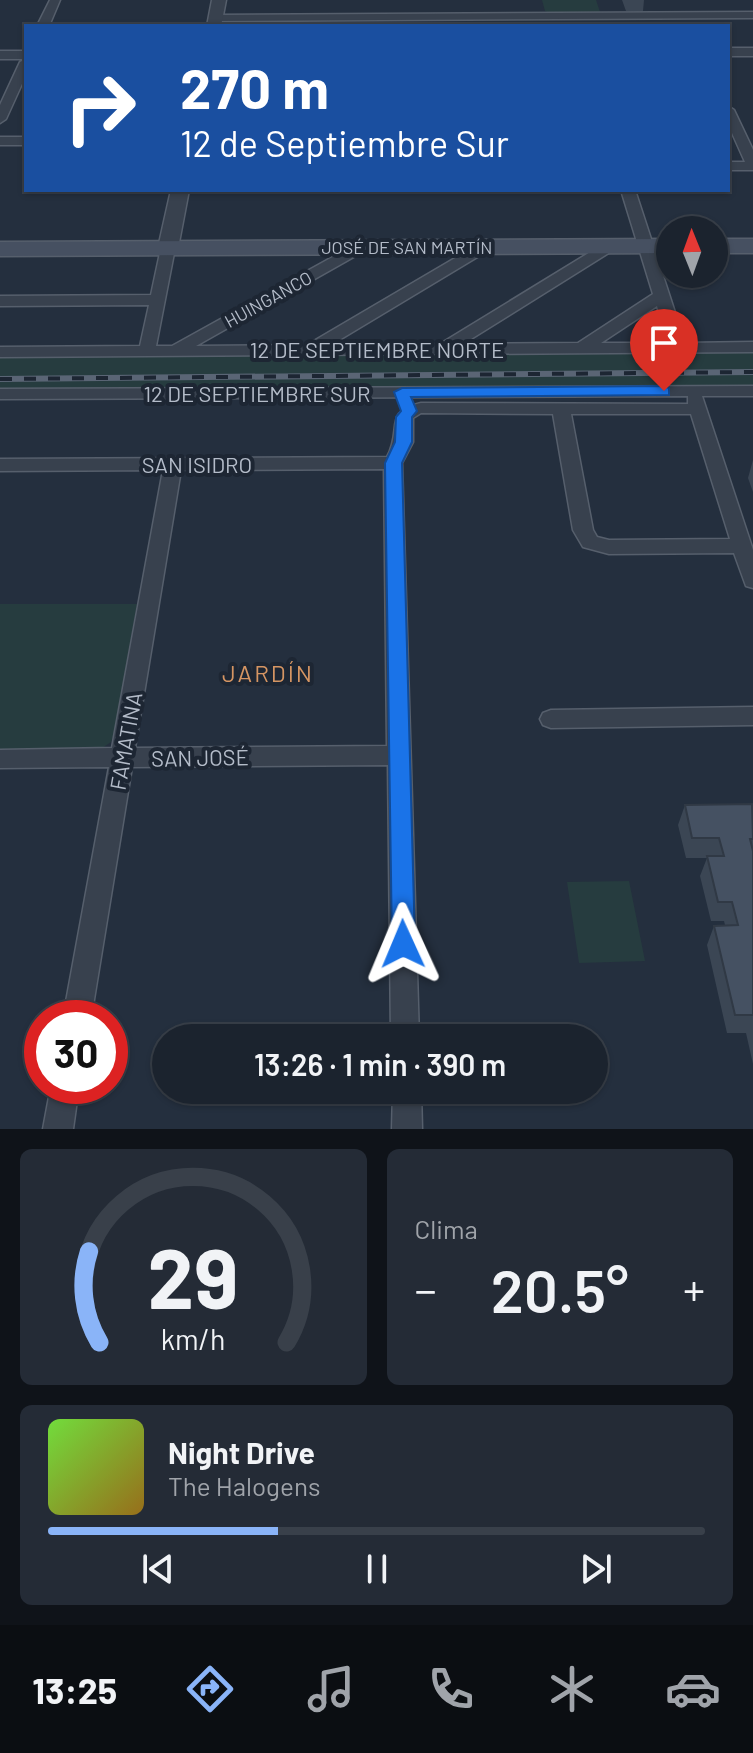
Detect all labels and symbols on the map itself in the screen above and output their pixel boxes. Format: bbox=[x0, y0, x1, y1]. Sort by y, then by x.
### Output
north arrow bbox=[656, 216, 728, 288]
street label: JOSÉ DE SAN MARTÍN bbox=[321, 236, 493, 258]
street label: HUINGANCO bbox=[220, 266, 316, 332]
pin bbox=[630, 309, 698, 391]
street label: 12 DE SEPTIEMBRE NORTE bbox=[250, 336, 504, 362]
street label: 12 DE SEPTIEMBRE SUR bbox=[143, 380, 371, 406]
street label: SAN ISIDRO bbox=[142, 451, 252, 477]
district label: JARDÍN bbox=[222, 658, 314, 687]
street label: FAMATINA bbox=[104, 690, 146, 792]
street label: SAN JOSÉ bbox=[151, 743, 249, 771]
position arrow bbox=[361, 902, 445, 986]
speed limit sign: 30 bbox=[24, 1000, 128, 1104]

